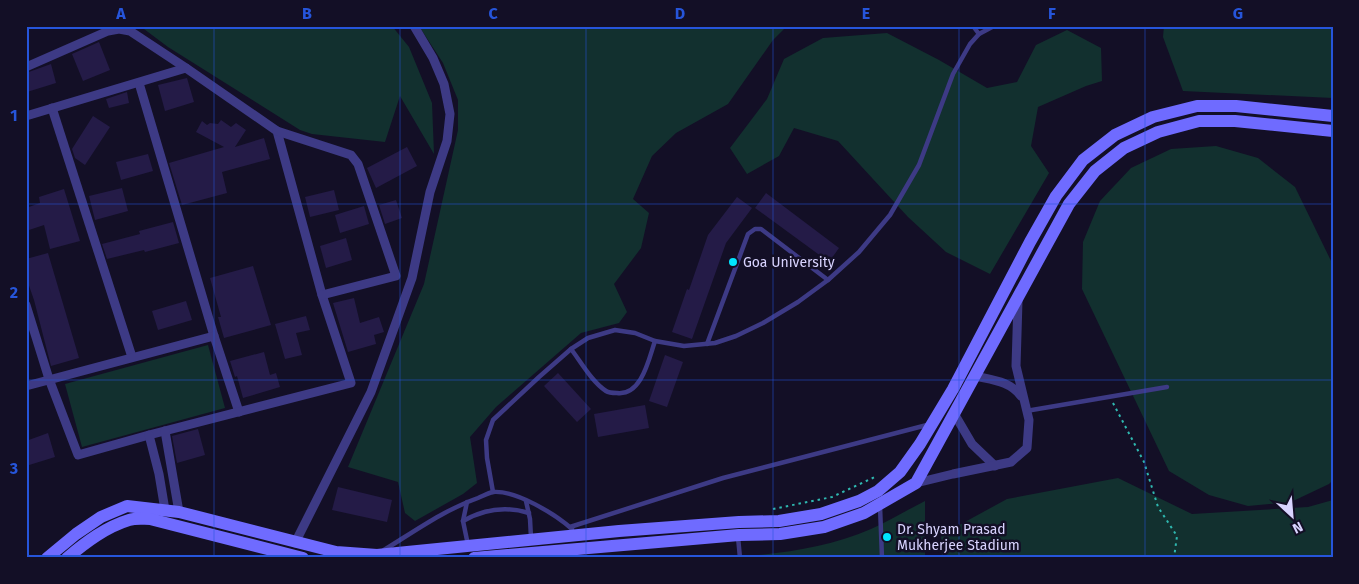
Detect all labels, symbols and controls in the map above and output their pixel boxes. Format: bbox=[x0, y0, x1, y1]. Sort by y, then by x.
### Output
text: A bbox=[115, 4, 126, 23]
text: B bbox=[302, 4, 312, 23]
text: C bbox=[488, 4, 498, 23]
text: D bbox=[675, 4, 685, 23]
text: E bbox=[862, 4, 870, 23]
text: F bbox=[1048, 4, 1056, 23]
text: G bbox=[1233, 4, 1243, 23]
text: 1 bbox=[10, 106, 18, 125]
place label: Goa University bbox=[743, 254, 835, 271]
marker: Goa University bbox=[727, 256, 739, 268]
text: 2 bbox=[10, 283, 18, 302]
text: 3 bbox=[9, 459, 18, 478]
north arrow bbox=[1266, 492, 1316, 542]
text: N bbox=[1290, 518, 1305, 537]
place label: Dr. Shyam Prasad Mukherjee Stadium bbox=[897, 521, 1020, 554]
marker: Dr. Shyam Prasad Mukherjee Stadium bbox=[881, 531, 893, 543]

